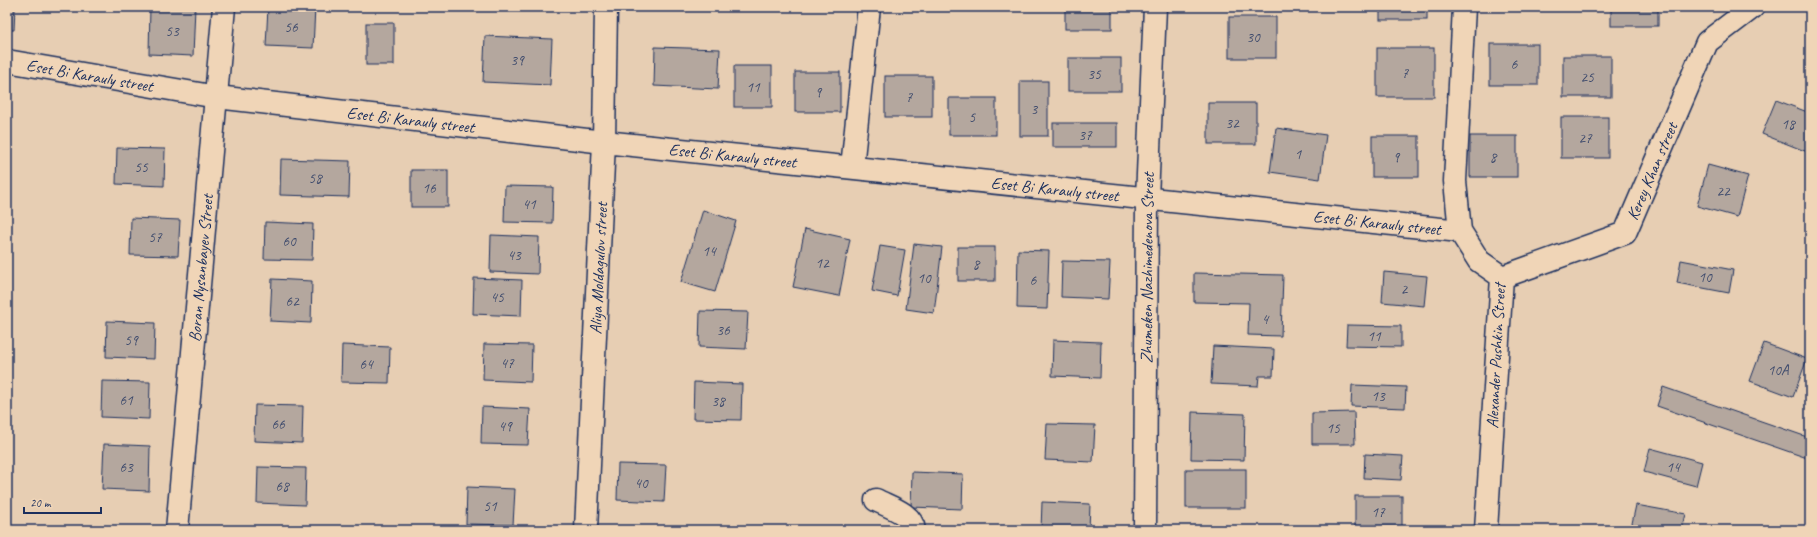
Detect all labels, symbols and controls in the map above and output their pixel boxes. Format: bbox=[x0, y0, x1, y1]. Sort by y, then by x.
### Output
house number: 56 bbox=[284, 18, 299, 37]
house number: 53 bbox=[165, 22, 180, 41]
house number: 30 bbox=[1246, 28, 1261, 47]
house number: 39 bbox=[510, 51, 525, 70]
street label: Eset Bi Karauly street bbox=[25, 54, 157, 97]
house number: 6 bbox=[1511, 55, 1519, 74]
house number: 7 bbox=[1402, 64, 1410, 83]
house number: 35 bbox=[1087, 65, 1102, 84]
house number: 25 bbox=[1580, 68, 1595, 87]
house number: 11 bbox=[746, 78, 761, 97]
house number: 9 bbox=[815, 83, 823, 102]
house number: 7 bbox=[906, 88, 914, 107]
house number: 3 bbox=[1031, 100, 1039, 119]
street label: Eset Bi Karauly street bbox=[346, 102, 478, 138]
house number: 5 bbox=[969, 108, 977, 127]
house number: 32 bbox=[1225, 114, 1240, 133]
house number: 18 bbox=[1781, 115, 1796, 134]
street label: Kerey Khan street bbox=[1621, 117, 1683, 223]
house number: 37 bbox=[1078, 126, 1093, 145]
house number: 27 bbox=[1578, 129, 1593, 148]
street label: Eset Bi Karauly street bbox=[668, 138, 800, 173]
house number: 1 bbox=[1295, 145, 1303, 164]
house number: 9 bbox=[1393, 148, 1401, 167]
house number: 8 bbox=[1490, 148, 1498, 167]
house number: 55 bbox=[134, 158, 149, 177]
house number: 58 bbox=[308, 169, 323, 188]
street label: Zhumeken Nazhimedenova Street bbox=[1136, 170, 1159, 363]
street label: Eset Bi Karauly street bbox=[990, 172, 1122, 206]
house number: 16 bbox=[422, 179, 437, 198]
house number: 22 bbox=[1716, 182, 1731, 201]
street label: Boran Nysanbayev Street bbox=[183, 191, 218, 343]
house number: 41 bbox=[522, 195, 537, 214]
street label: Aliya Moldagulov street bbox=[585, 200, 612, 335]
street label: Eset Bi Karauly street bbox=[1312, 205, 1444, 240]
house number: 57 bbox=[148, 228, 163, 247]
house number: 60 bbox=[282, 232, 297, 251]
house number: 14 bbox=[702, 242, 717, 261]
house number: 43 bbox=[507, 246, 522, 265]
house number: 12 bbox=[815, 254, 830, 273]
house number: 8 bbox=[973, 255, 981, 274]
house number: 10 bbox=[1698, 268, 1713, 287]
house number: 10 bbox=[917, 269, 932, 288]
house number: 6 bbox=[1030, 271, 1038, 290]
house number: 2 bbox=[1401, 280, 1409, 299]
street label: Alexander Pushkin Street bbox=[1482, 281, 1510, 429]
house number: 45 bbox=[490, 288, 505, 307]
house number: 62 bbox=[285, 292, 300, 311]
house number: 4 bbox=[1262, 310, 1270, 329]
house number: 36 bbox=[716, 321, 731, 340]
house number: 11 bbox=[1367, 327, 1382, 346]
house number: 59 bbox=[124, 331, 139, 350]
house number: 47 bbox=[500, 354, 515, 373]
house number: 64 bbox=[359, 355, 374, 374]
house number: 10А bbox=[1767, 361, 1790, 380]
house number: 13 bbox=[1371, 387, 1386, 406]
house number: 61 bbox=[119, 391, 134, 410]
house number: 38 bbox=[711, 392, 726, 411]
house number: 66 bbox=[271, 415, 286, 434]
house number: 49 bbox=[498, 417, 513, 436]
house number: 15 bbox=[1326, 419, 1341, 438]
house number: 63 bbox=[119, 458, 134, 477]
house number: 14 bbox=[1666, 458, 1681, 477]
house number: 40 bbox=[634, 474, 649, 493]
house number: 68 bbox=[275, 477, 290, 496]
scale bar bbox=[24, 489, 101, 515]
text: 20 m bbox=[30, 495, 52, 511]
house number: 51 bbox=[483, 497, 498, 516]
house number: 17 bbox=[1371, 503, 1386, 522]

